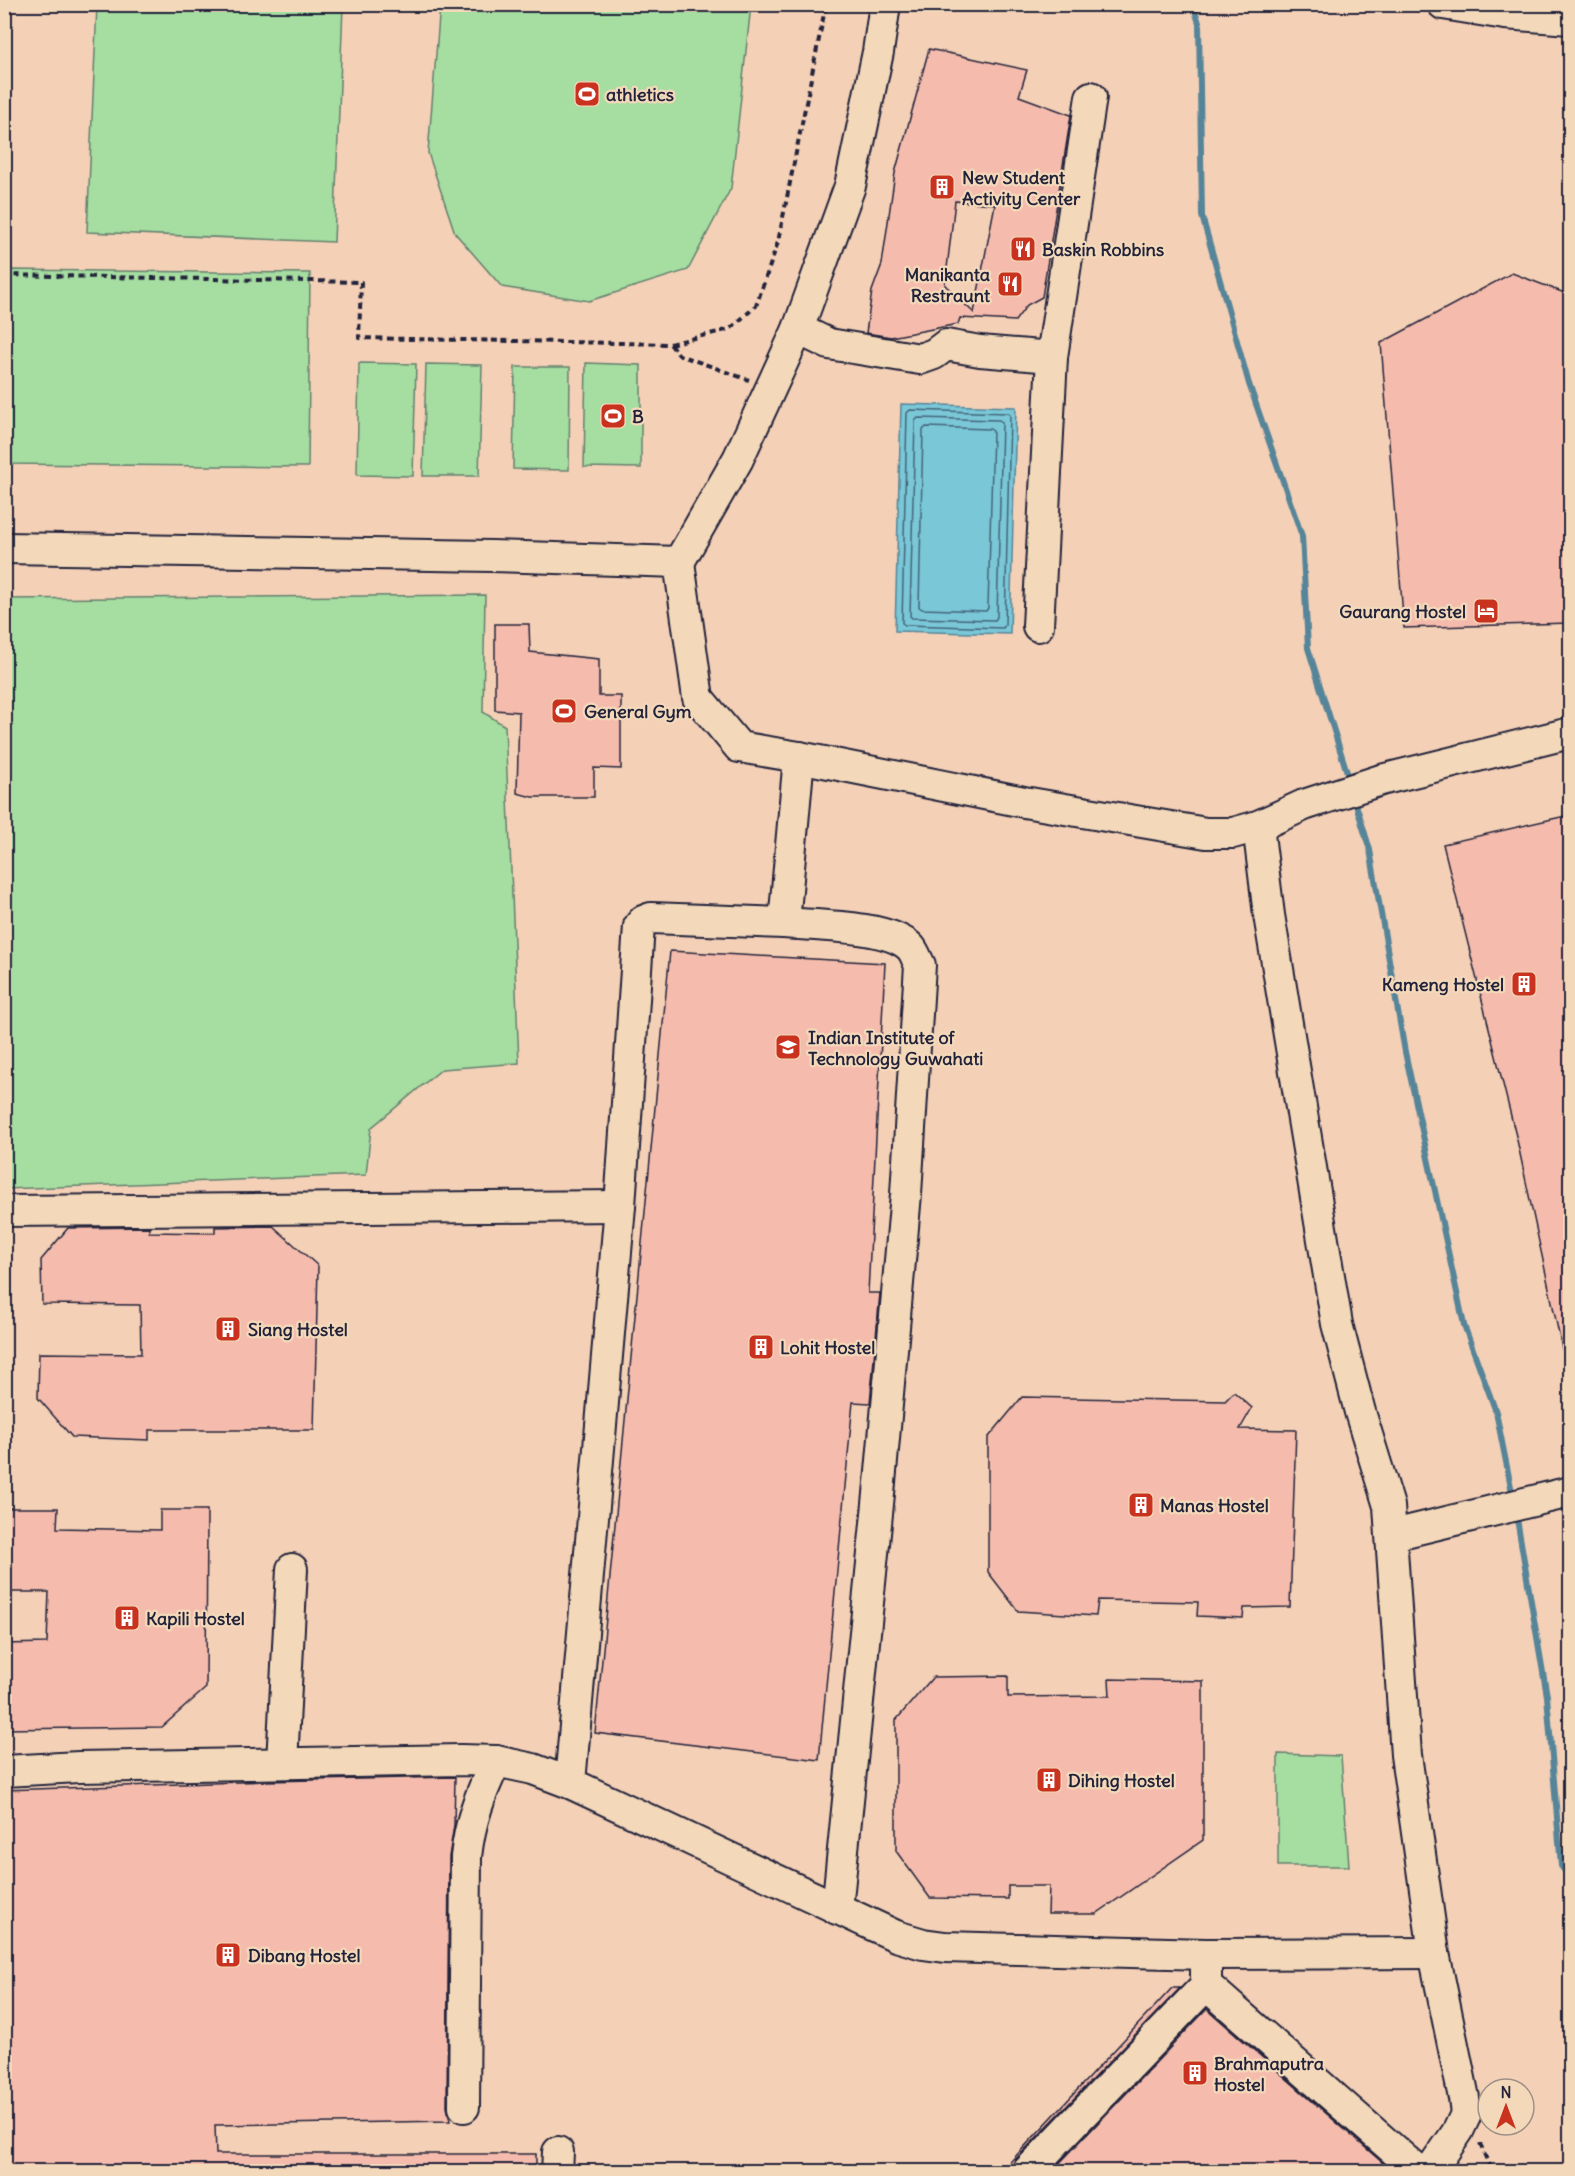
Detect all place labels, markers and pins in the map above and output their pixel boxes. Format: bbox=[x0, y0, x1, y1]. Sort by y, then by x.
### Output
sports icon: athletics bbox=[572, 79, 602, 109]
place label: athletics bbox=[606, 83, 674, 106]
place label: New Student Activity Center bbox=[962, 166, 1081, 210]
building icon: New Student Activity Center bbox=[927, 172, 957, 202]
restaurant icon: Baskin Robbins bbox=[1008, 234, 1038, 264]
place label: Baskin Robbins bbox=[1042, 238, 1164, 261]
place label: Manikanta Restraunt bbox=[905, 263, 991, 307]
restaurant icon: Manikanta Restraunt bbox=[995, 269, 1025, 299]
sports icon: B bbox=[598, 401, 628, 431]
place label: B bbox=[632, 405, 644, 428]
hotel icon: Gaurang Hostel bbox=[1471, 596, 1501, 626]
place label: Gaurang Hostel bbox=[1339, 600, 1466, 623]
sports icon: General Gym bbox=[549, 696, 579, 726]
place label: General Gym bbox=[584, 700, 692, 723]
building icon: Kameng Hostel bbox=[1509, 969, 1539, 999]
place label: Kameng Hostel bbox=[1382, 973, 1504, 996]
place label: Indian Institute of Technology Guwahati bbox=[808, 1026, 983, 1070]
school or university icon: Indian Institute of Technology Guwahati bbox=[773, 1032, 803, 1062]
building icon: Siang Hostel bbox=[213, 1314, 243, 1344]
place label: Siang Hostel bbox=[248, 1318, 348, 1341]
building icon: Lohit Hostel bbox=[746, 1332, 776, 1362]
place label: Lohit Hostel bbox=[780, 1336, 875, 1359]
building icon: Manas Hostel bbox=[1126, 1490, 1156, 1520]
place label: Manas Hostel bbox=[1160, 1494, 1269, 1517]
building icon: Kapili Hostel bbox=[112, 1603, 142, 1633]
place label: Kapili Hostel bbox=[146, 1607, 245, 1630]
building icon: Dihing Hostel bbox=[1034, 1765, 1064, 1795]
place label: Dihing Hostel bbox=[1068, 1769, 1175, 1792]
building icon: Dibang Hostel bbox=[213, 1940, 243, 1970]
place label: Dibang Hostel bbox=[248, 1944, 361, 1967]
place label: Brahmaputra Hostel bbox=[1214, 2052, 1324, 2096]
building icon: Brahmaputra Hostel bbox=[1180, 2058, 1210, 2088]

